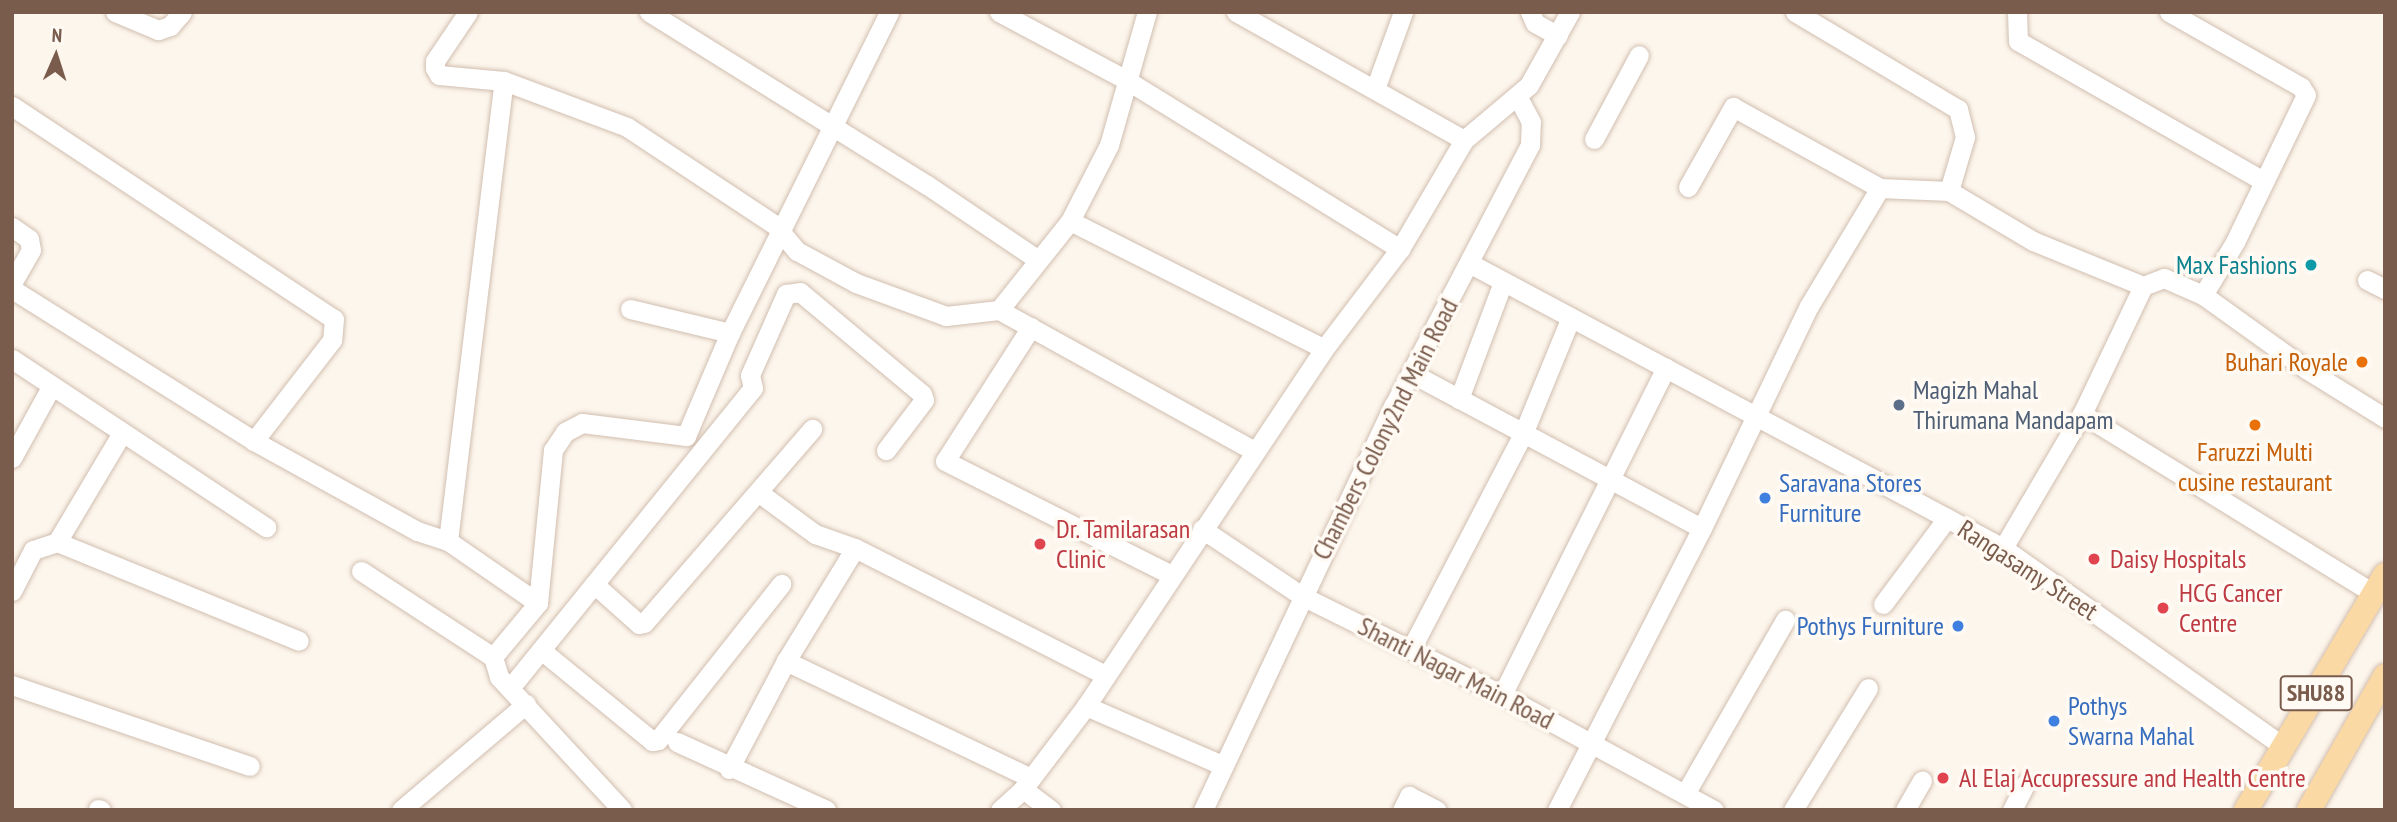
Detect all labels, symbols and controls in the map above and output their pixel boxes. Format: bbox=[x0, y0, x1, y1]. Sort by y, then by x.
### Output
north arrow bbox=[21, 21, 91, 91]
text: N bbox=[51, 23, 63, 47]
place label: Max Fashions bbox=[2175, 249, 2297, 281]
marker: Max Fashions bbox=[2303, 257, 2319, 273]
street label: Chambers Colony2nd Main Road bbox=[1306, 293, 1464, 565]
place label: Buhari Royale bbox=[2225, 346, 2348, 378]
marker: Buhari Royale bbox=[2354, 354, 2370, 370]
place label: Magizh Mahal Thirumana Mandapam bbox=[1913, 374, 2113, 436]
marker: Magizh Mahal Thirumana Mandapam bbox=[1891, 397, 1907, 413]
marker: Faruzzi Multi cusine restaurant bbox=[2247, 417, 2263, 433]
place label: Faruzzi Multi cusine restaurant bbox=[2178, 436, 2332, 498]
place label: Saravana Stores Furniture bbox=[1779, 467, 1922, 528]
marker: Saravana Stores Furniture bbox=[1757, 490, 1773, 506]
place label: Dr. Tamilarasan Clinic bbox=[1056, 513, 1193, 574]
street label: Rangasamy Street bbox=[1952, 513, 2104, 627]
marker: Dr. Tamilarasan Clinic bbox=[1030, 534, 1050, 554]
place label: Daisy Hospitals bbox=[2110, 543, 2247, 575]
marker: Daisy Hospitals bbox=[2084, 549, 2104, 569]
place label: HCG Cancer Centre bbox=[2179, 577, 2283, 638]
marker: HCG Cancer Centre bbox=[2153, 598, 2173, 618]
street label: Shanti Nagar Main Road bbox=[1353, 610, 1559, 736]
place label: Pothys Furniture bbox=[1797, 610, 1944, 642]
marker: Pothys Furniture bbox=[1950, 618, 1966, 634]
road number: SHU88 bbox=[2279, 672, 2353, 714]
place label: Pothys Swarna Mahal bbox=[2068, 690, 2194, 752]
marker: Pothys Swarna Mahal bbox=[2046, 713, 2062, 729]
place label: Al Elaj Accupressure and Health Centre bbox=[1959, 762, 2307, 794]
marker: Al Elaj Accupressure and Health Centre bbox=[1933, 768, 1953, 788]

